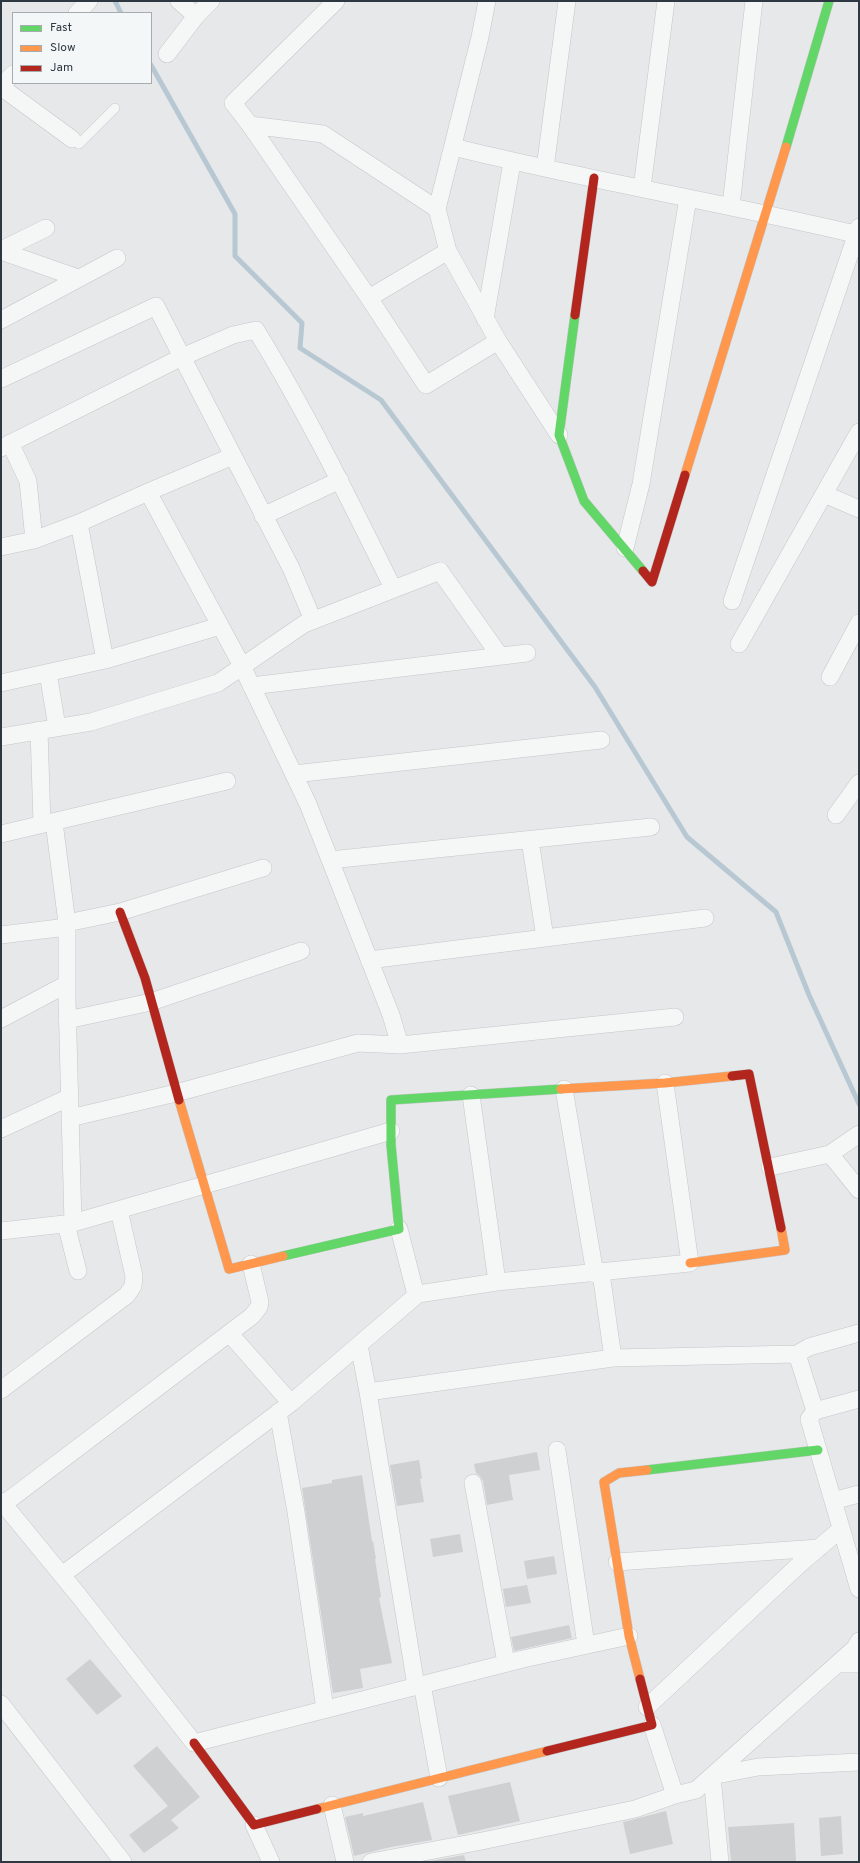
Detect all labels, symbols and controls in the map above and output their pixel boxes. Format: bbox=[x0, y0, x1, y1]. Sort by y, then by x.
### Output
legend bbox=[12, 12, 152, 84]
text: Fast bbox=[50, 20, 72, 36]
text: Slow bbox=[50, 40, 76, 56]
text: Jam bbox=[50, 60, 73, 76]

